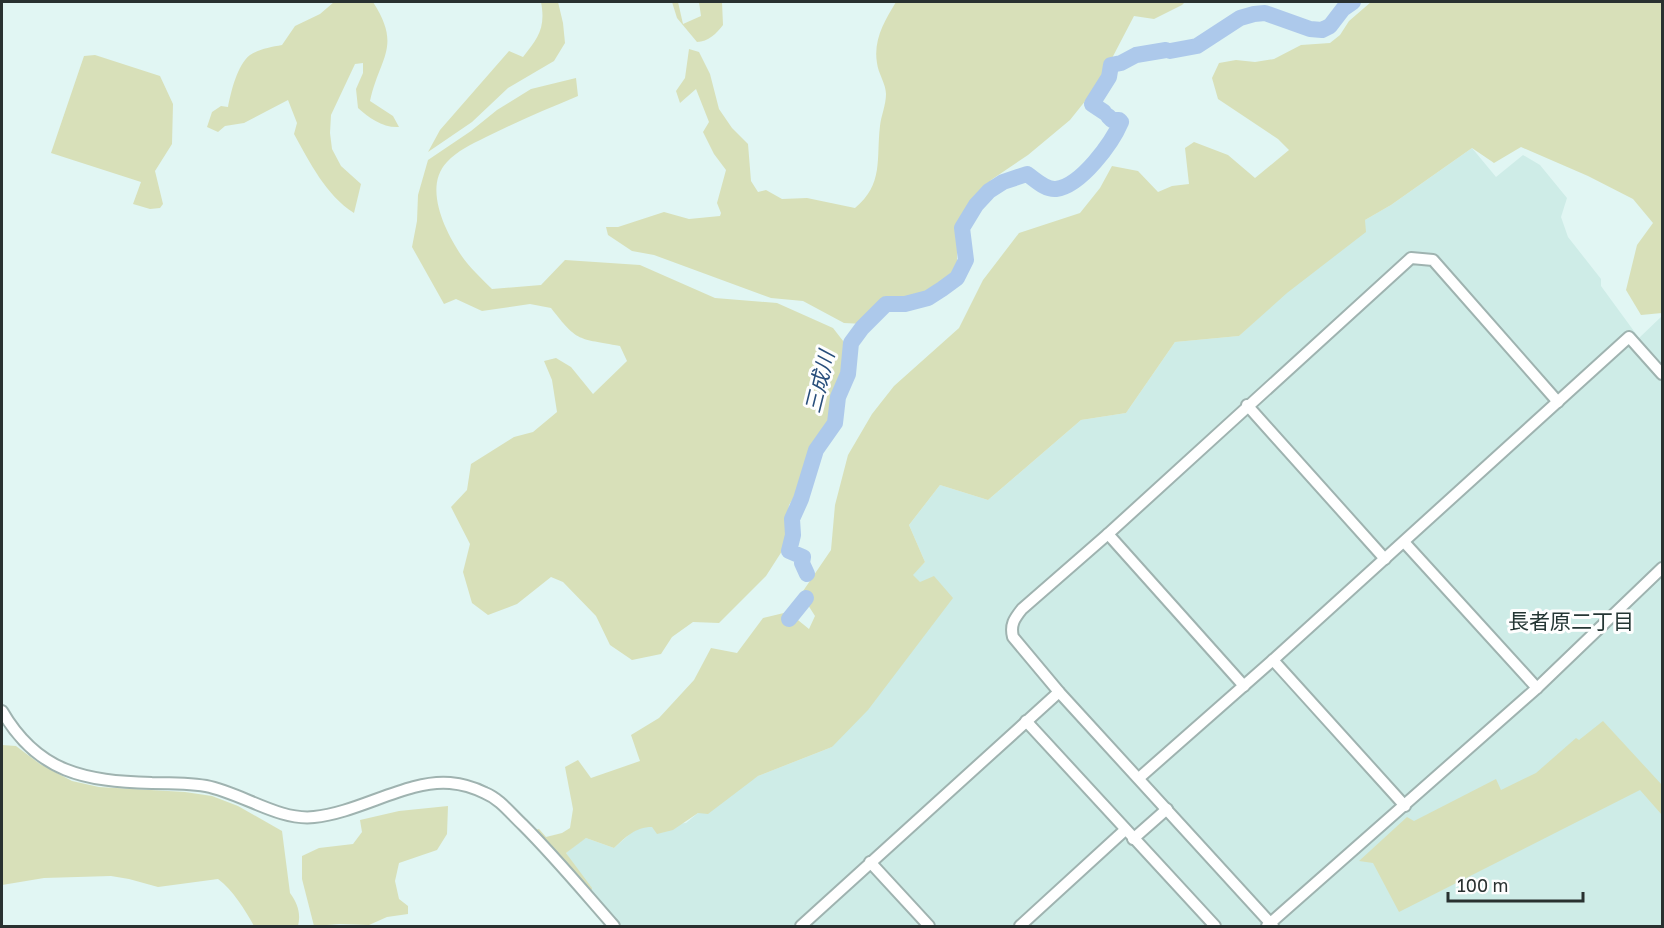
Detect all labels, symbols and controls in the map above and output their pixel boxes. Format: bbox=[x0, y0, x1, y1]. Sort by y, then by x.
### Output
water label: 三成川 bbox=[799, 346, 840, 415]
district label: 長者原二丁目 bbox=[1508, 608, 1634, 634]
scale bar bbox=[1448, 865, 1583, 903]
text: 100 m bbox=[1457, 874, 1508, 896]

